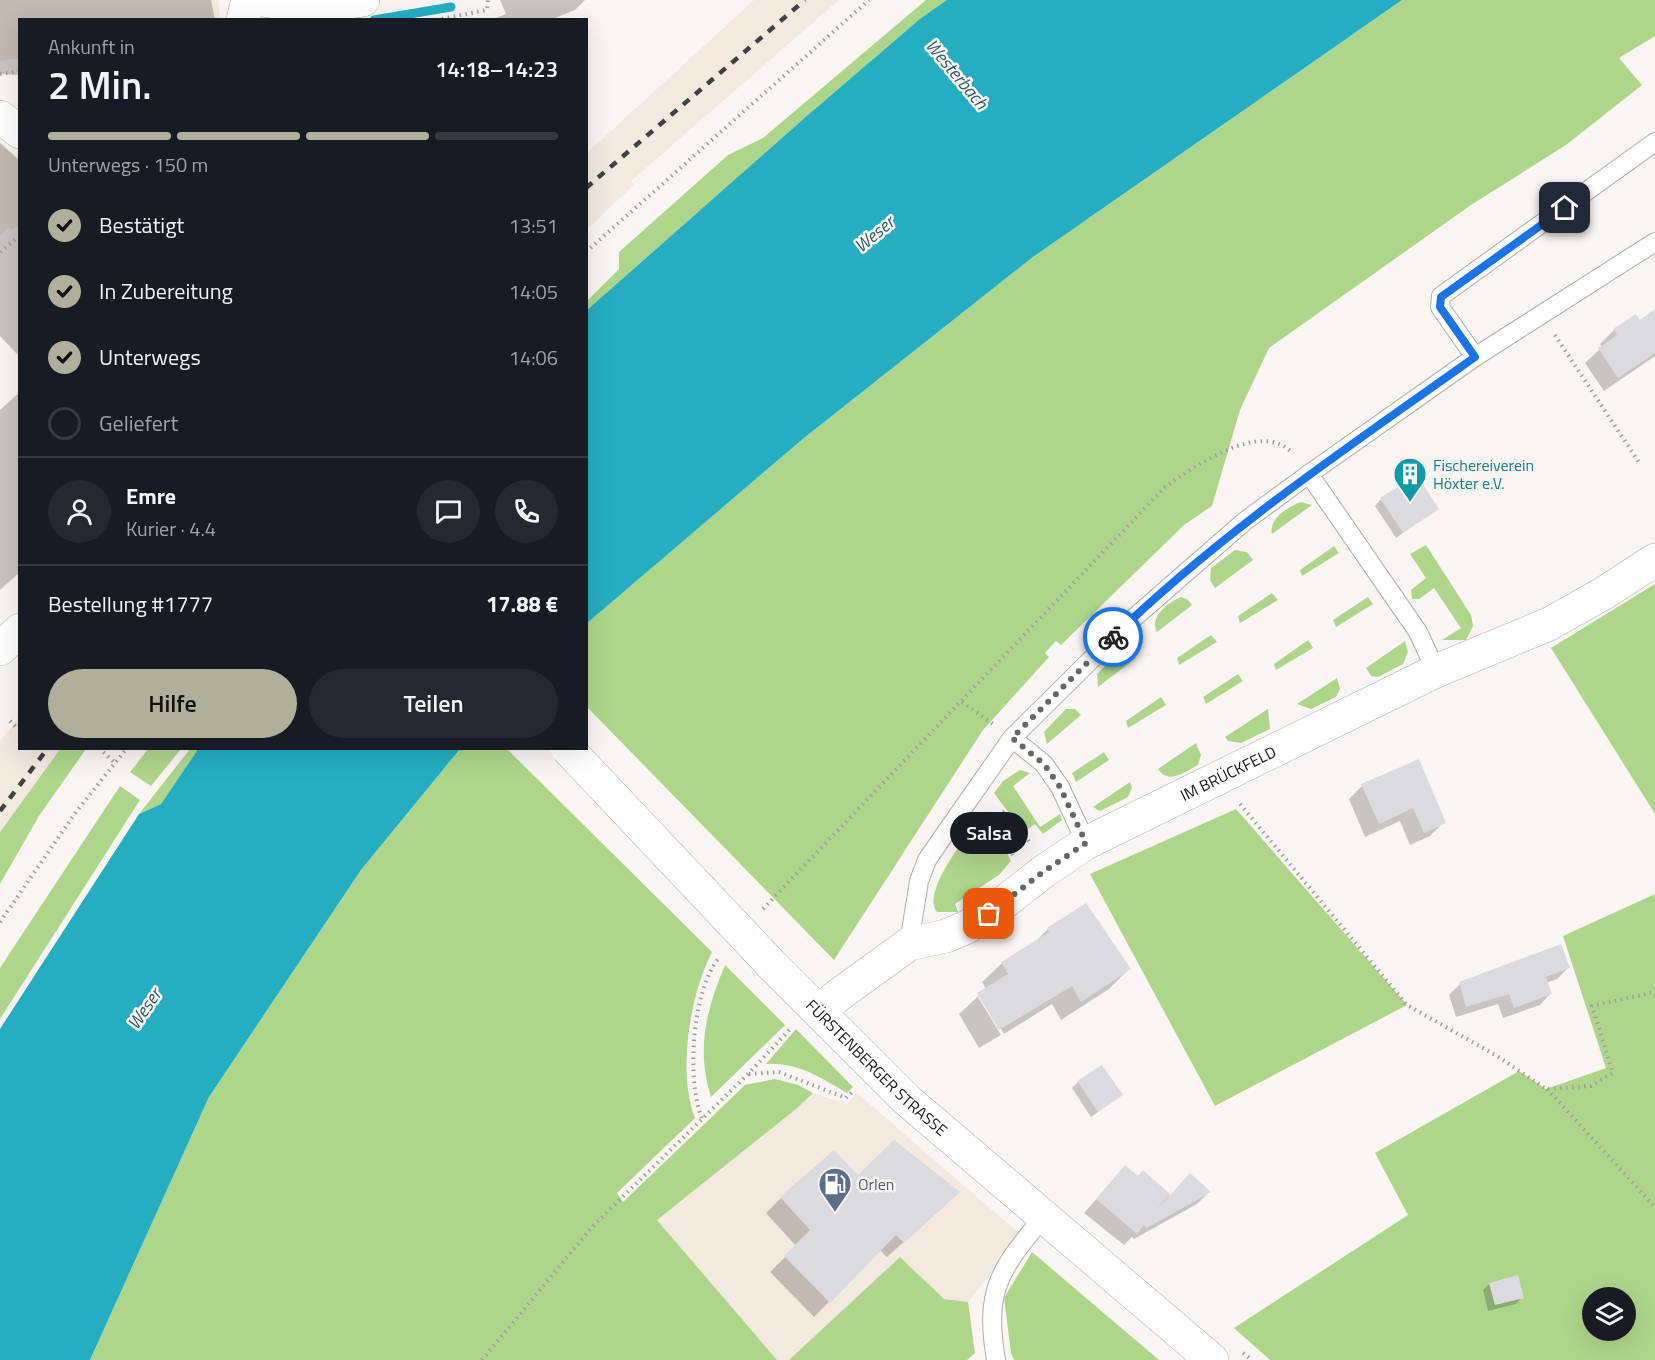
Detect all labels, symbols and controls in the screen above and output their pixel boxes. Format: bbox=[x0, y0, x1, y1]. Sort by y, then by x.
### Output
text: Ankunft in bbox=[48, 31, 135, 62]
water label: Westerbach bbox=[919, 33, 995, 116]
text: 14:18–14:23 bbox=[435, 52, 558, 86]
text: 2 Min. bbox=[48, 55, 152, 114]
text: Unterwegs · 150 m bbox=[48, 149, 208, 180]
pin bbox=[1539, 182, 1590, 233]
icon: home bbox=[1548, 191, 1581, 224]
text: Bestätigt bbox=[99, 208, 184, 242]
water label: Weser bbox=[848, 208, 902, 259]
icon: check bbox=[48, 209, 81, 242]
text: 13:51 bbox=[509, 210, 558, 241]
text: In Zubereitung bbox=[99, 274, 233, 308]
icon: check bbox=[48, 275, 81, 308]
text: 14:05 bbox=[509, 276, 558, 307]
text: Unterwegs bbox=[99, 340, 201, 374]
icon: check bbox=[48, 341, 81, 374]
text: 14:06 bbox=[509, 342, 558, 373]
text: Geliefert bbox=[99, 406, 178, 440]
place label: Fischereiverein Höxter e.V. bbox=[1433, 453, 1534, 495]
building icon: Fischereiverein Höxter e.V. bbox=[1392, 456, 1428, 503]
text: Emre bbox=[126, 479, 176, 513]
button: person bbox=[48, 480, 111, 543]
button: chat bbox=[417, 480, 480, 543]
button: phone bbox=[495, 480, 558, 543]
text: Kurier · 4.4 bbox=[126, 513, 216, 544]
text: Bestellung #1777 bbox=[48, 587, 213, 621]
text: 17.88 € bbox=[486, 587, 558, 621]
courier bbox=[1083, 607, 1143, 667]
icon: bike bbox=[1097, 621, 1130, 654]
button: Hilfe bbox=[48, 669, 297, 738]
button: Teilen bbox=[309, 669, 558, 738]
street label: IM BRÜCKFELD bbox=[1176, 739, 1280, 807]
callout: Salsa bbox=[950, 812, 1028, 854]
text: Salsa bbox=[966, 817, 1012, 848]
pin bbox=[963, 888, 1014, 939]
icon: bag bbox=[972, 897, 1005, 930]
water label: Weser bbox=[120, 981, 169, 1035]
street label: FÜRSTENBERGER STRASSE bbox=[800, 993, 953, 1142]
fuel station icon: Orlen bbox=[817, 1166, 853, 1213]
place label: Orlen bbox=[858, 1172, 894, 1196]
map controls bbox=[1582, 1287, 1636, 1341]
button: layers bbox=[1582, 1287, 1636, 1341]

